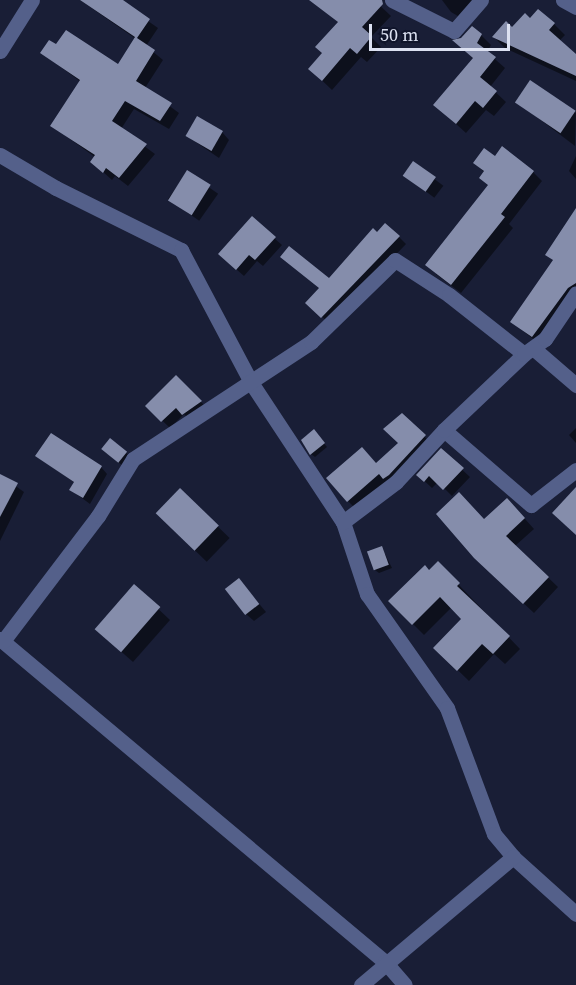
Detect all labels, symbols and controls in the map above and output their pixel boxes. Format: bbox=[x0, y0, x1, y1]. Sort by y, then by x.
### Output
scale bar bbox=[372, 12, 513, 50]
text: 50 m bbox=[380, 22, 418, 47]

